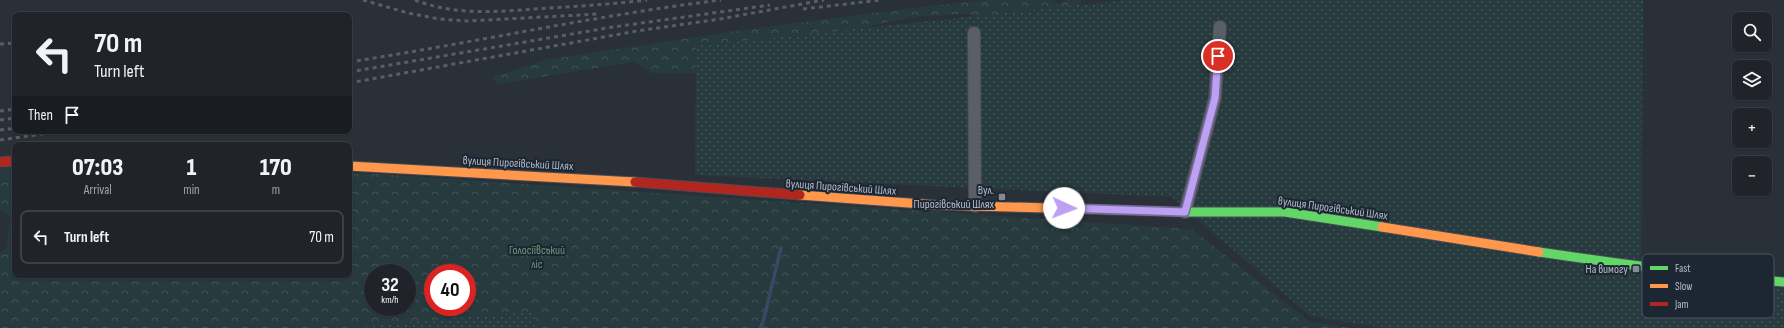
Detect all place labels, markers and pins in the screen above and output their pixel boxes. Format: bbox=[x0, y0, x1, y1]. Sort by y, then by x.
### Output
pin bbox=[1201, 39, 1235, 73]
place label: Вул. Пирогівський Шлях bbox=[914, 183, 994, 212]
marker: Вул. Пирогівський Шлях bbox=[997, 192, 1007, 202]
place label: На вимогу bbox=[1586, 262, 1628, 277]
marker: На вимогу bbox=[1631, 264, 1641, 274]

